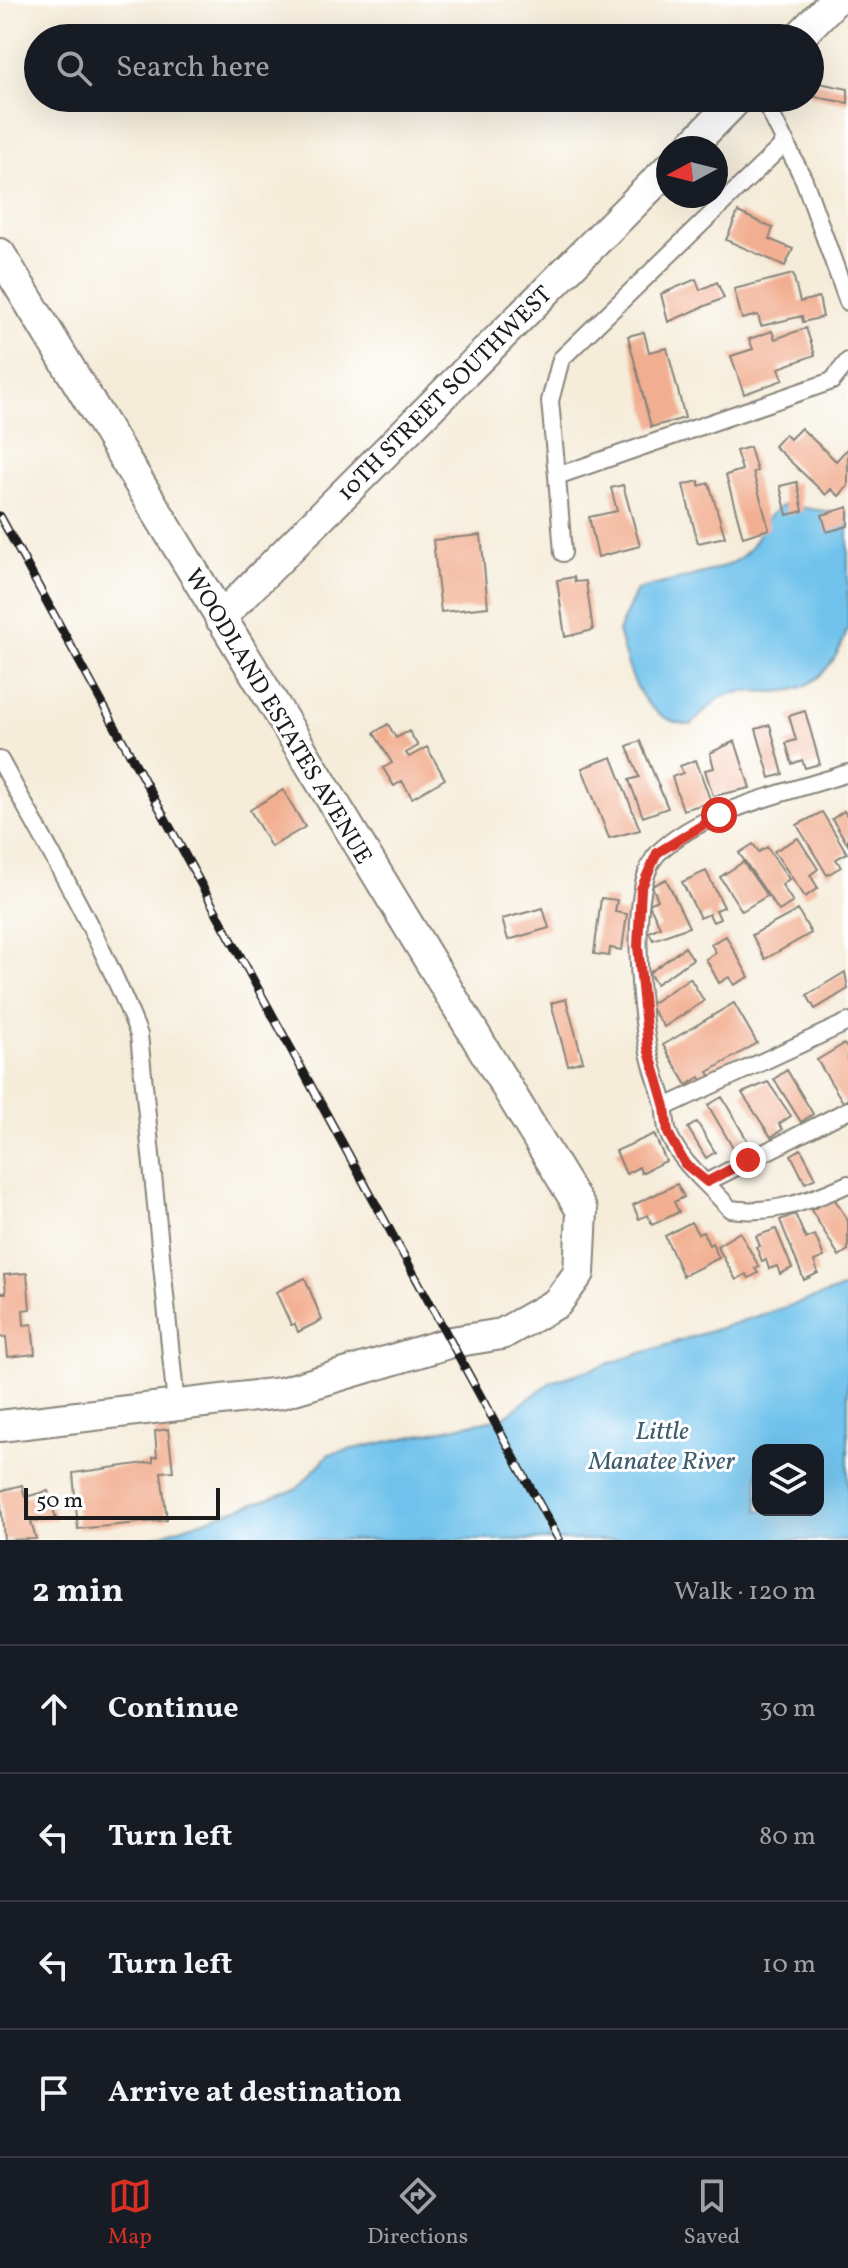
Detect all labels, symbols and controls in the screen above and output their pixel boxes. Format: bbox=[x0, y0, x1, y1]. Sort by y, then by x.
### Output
search box bbox=[24, 24, 824, 112]
icon: search bbox=[52, 46, 96, 90]
text: Search here bbox=[116, 47, 270, 89]
north arrow bbox=[656, 136, 728, 208]
street label: 10TH STREET SOUTHWEST bbox=[330, 279, 561, 510]
street label: WOODLAND ESTATES AVENUE bbox=[175, 563, 379, 871]
route start bbox=[701, 797, 737, 833]
route end bbox=[730, 1142, 766, 1178]
water label: Little Manatee River bbox=[588, 1414, 735, 1480]
map controls bbox=[752, 1444, 824, 1516]
button: layers bbox=[752, 1444, 824, 1516]
scale bar bbox=[24, 1484, 220, 1520]
text: 50 m bbox=[36, 1486, 83, 1517]
text: 2 min bbox=[32, 1569, 124, 1616]
text: Walk · 120 m bbox=[674, 1574, 816, 1610]
icon: ahead bbox=[32, 1687, 76, 1731]
text: Continue bbox=[108, 1688, 239, 1730]
text: 30 m bbox=[759, 1691, 816, 1727]
icon: left bbox=[32, 1815, 76, 1859]
text: Turn left bbox=[108, 1816, 232, 1858]
text: 80 m bbox=[759, 1819, 816, 1855]
icon: left bbox=[32, 1943, 76, 1987]
text: Turn left bbox=[108, 1944, 232, 1986]
text: 10 m bbox=[762, 1947, 816, 1983]
icon: arrive bbox=[32, 2071, 76, 2115]
text: Arrive at destination bbox=[108, 2072, 402, 2114]
tab: Map bbox=[108, 2174, 152, 2253]
tab: Directions bbox=[367, 2174, 468, 2253]
tab: Saved bbox=[684, 2174, 740, 2253]

